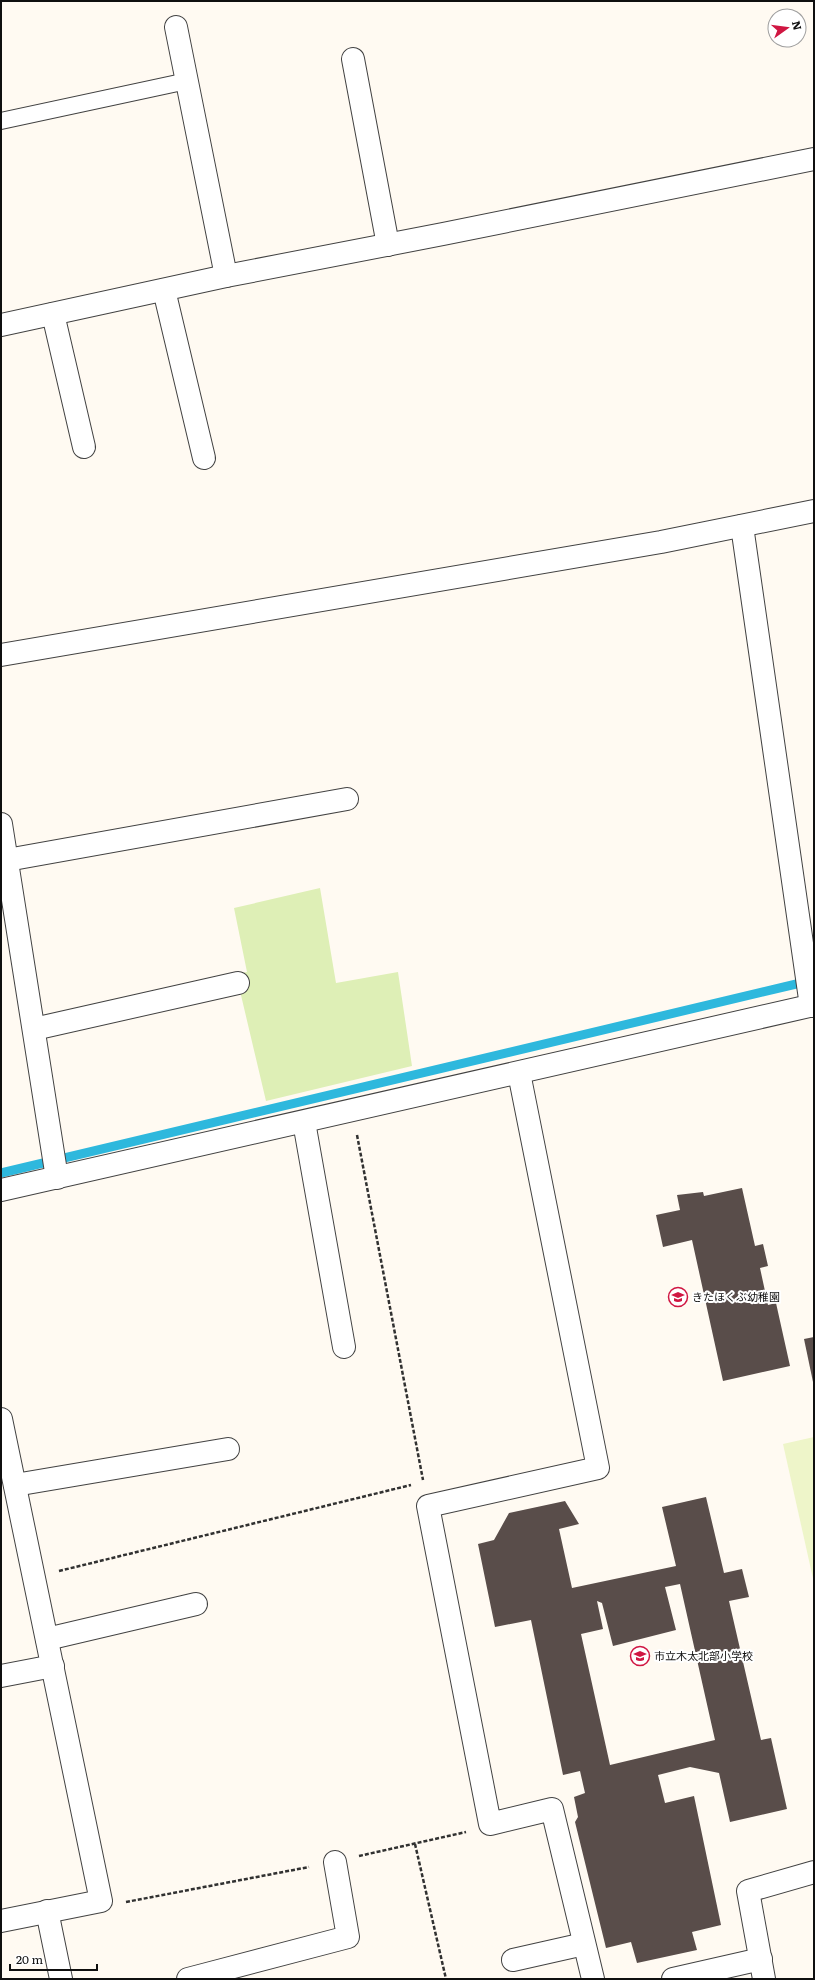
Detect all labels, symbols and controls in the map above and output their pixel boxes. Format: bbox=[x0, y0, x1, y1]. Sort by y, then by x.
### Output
north arrow bbox=[767, 8, 807, 48]
text: N bbox=[789, 19, 807, 32]
school or university icon: きたほくぶ幼稚園 bbox=[667, 1286, 689, 1308]
place label: きたほくぶ幼稚園 bbox=[692, 1288, 780, 1304]
school or university icon: 市立木太北部小学校 bbox=[629, 1645, 651, 1667]
place label: 市立木太北部小学校 bbox=[654, 1647, 753, 1663]
scale bar bbox=[10, 1946, 97, 1972]
text: 20 m bbox=[16, 1950, 43, 1968]

